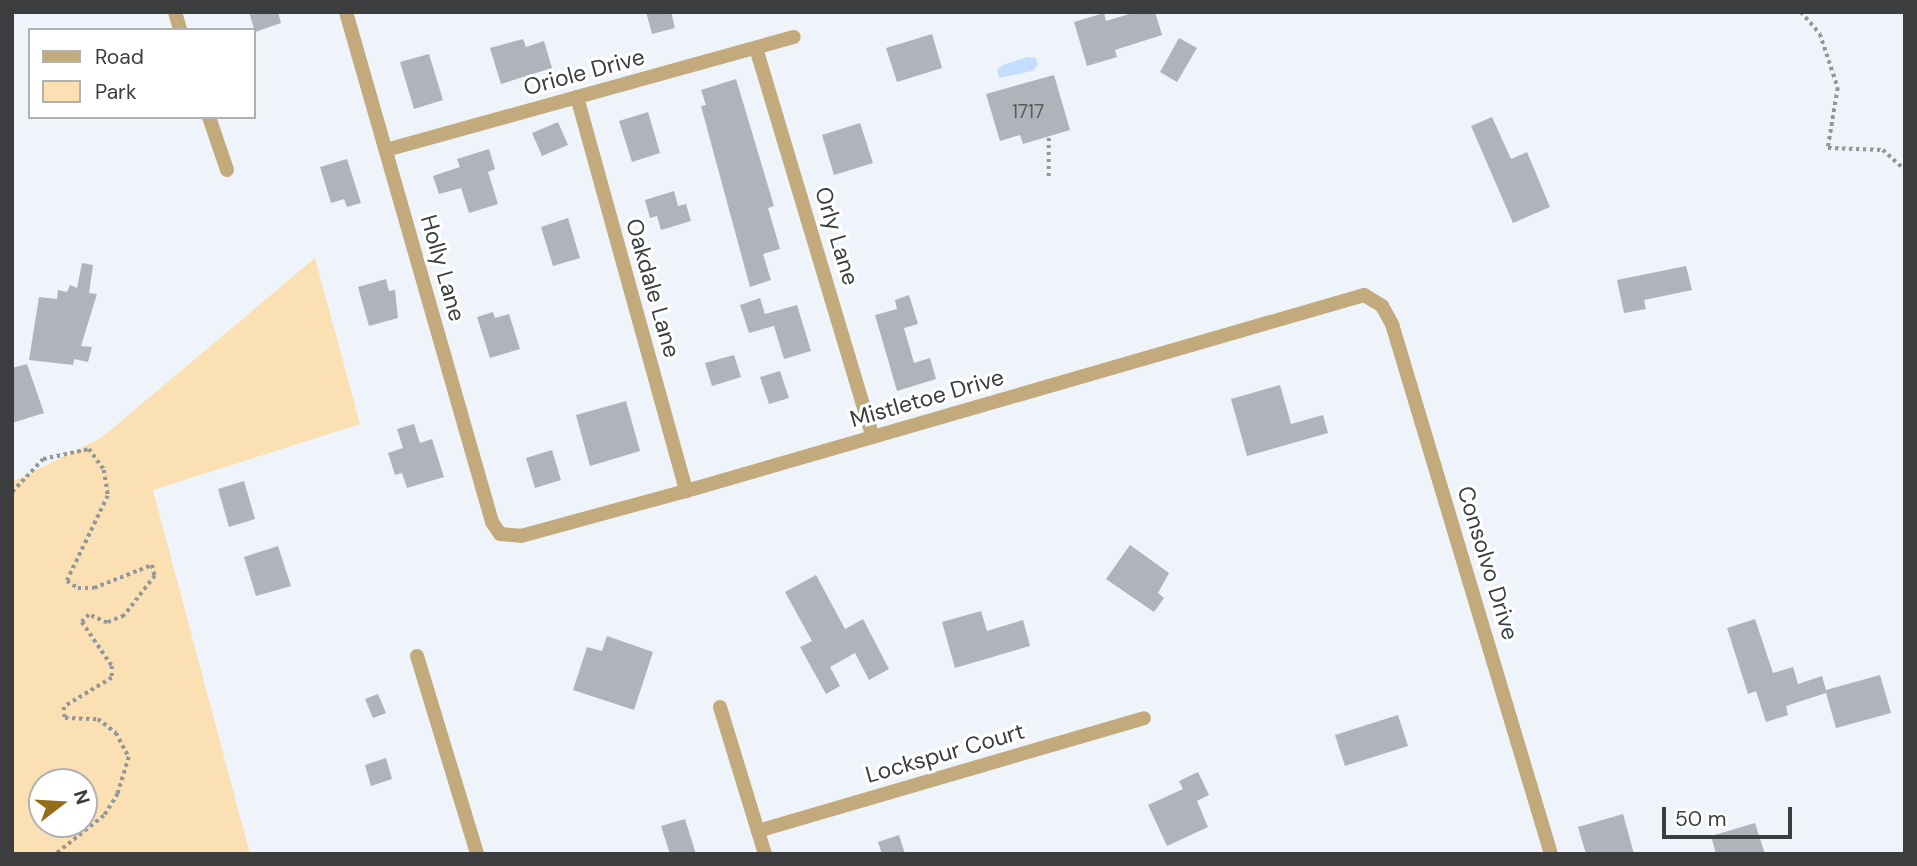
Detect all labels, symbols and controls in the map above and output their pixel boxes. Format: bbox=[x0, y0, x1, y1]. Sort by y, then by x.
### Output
legend bbox=[28, 28, 256, 119]
text: Road bbox=[95, 43, 144, 71]
street label: Oriole Drive bbox=[520, 43, 648, 101]
text: Park bbox=[95, 78, 136, 106]
house number: 1717 bbox=[1012, 101, 1044, 123]
street label: Orly Lane bbox=[809, 184, 865, 288]
street label: Holly Lane bbox=[415, 212, 471, 324]
street label: Oakdale Lane bbox=[620, 215, 686, 361]
street label: Mistletoe Drive bbox=[847, 363, 1007, 433]
street label: Consolvo Drive bbox=[1451, 483, 1525, 643]
street label: Lockspur Court bbox=[862, 717, 1028, 789]
north arrow bbox=[28, 768, 98, 838]
text: N bbox=[68, 787, 96, 808]
scale bar bbox=[1665, 792, 1794, 836]
text: 50 m bbox=[1675, 805, 1726, 833]

